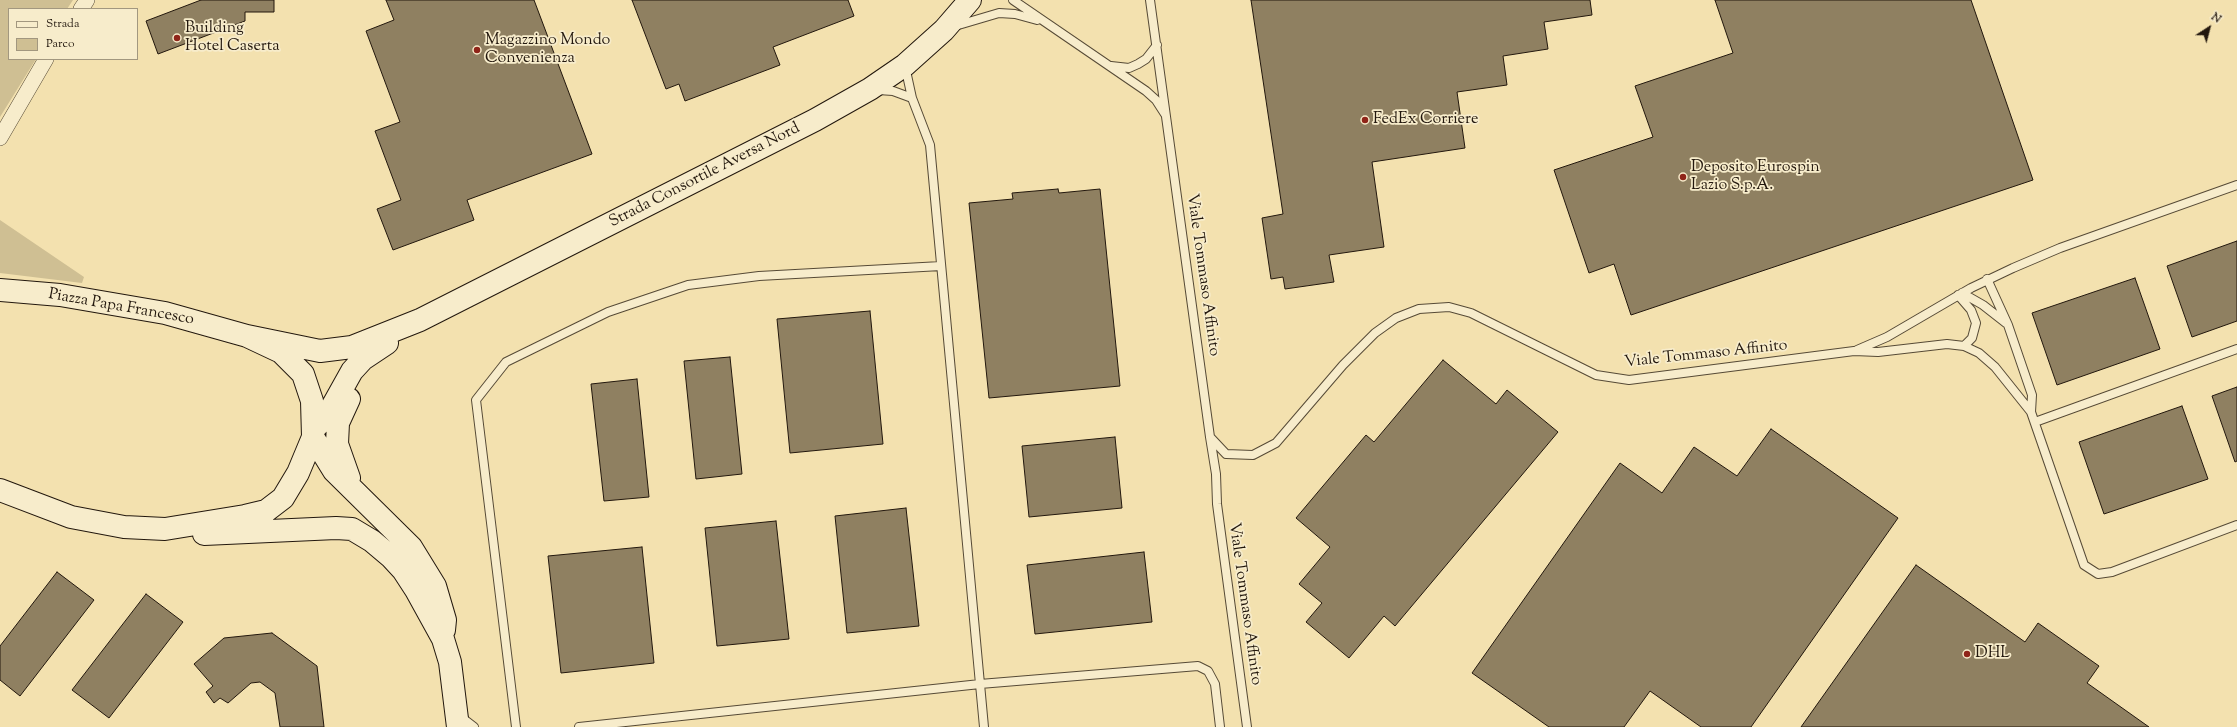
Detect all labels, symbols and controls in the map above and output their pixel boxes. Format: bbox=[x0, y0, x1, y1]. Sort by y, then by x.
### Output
legend bbox=[8, 8, 138, 60]
north arrow bbox=[2189, 8, 2229, 48]
text: N bbox=[2208, 9, 2224, 27]
text: Strada bbox=[46, 15, 79, 33]
place label: Building Hotel Caserta bbox=[185, 19, 280, 57]
place label: Magazzino Mondo Convenienza bbox=[485, 31, 610, 69]
marker: Building Hotel Caserta bbox=[172, 33, 182, 43]
text: Parco bbox=[46, 35, 74, 53]
marker: Magazzino Mondo Convenienza bbox=[472, 45, 482, 55]
place label: FedEx Corriere bbox=[1373, 110, 1479, 130]
marker: FedEx Corriere bbox=[1360, 115, 1370, 125]
street label: Strada Consortile Aversa Nord bbox=[606, 119, 804, 233]
place label: Deposito Eurospin Lazio S.p.A. bbox=[1691, 158, 1820, 196]
marker: Deposito Eurospin Lazio S.p.A. bbox=[1678, 172, 1688, 182]
street label: Viale Tommaso Affinito bbox=[1181, 192, 1223, 358]
street label: Piazza Papa Francesco bbox=[47, 286, 195, 330]
street label: Viale Tommaso Affinito bbox=[1623, 337, 1789, 373]
street label: Viale Tommaso Affinito bbox=[1223, 521, 1265, 687]
place label: DHL bbox=[1975, 644, 2010, 664]
marker: DHL bbox=[1962, 649, 1972, 659]

